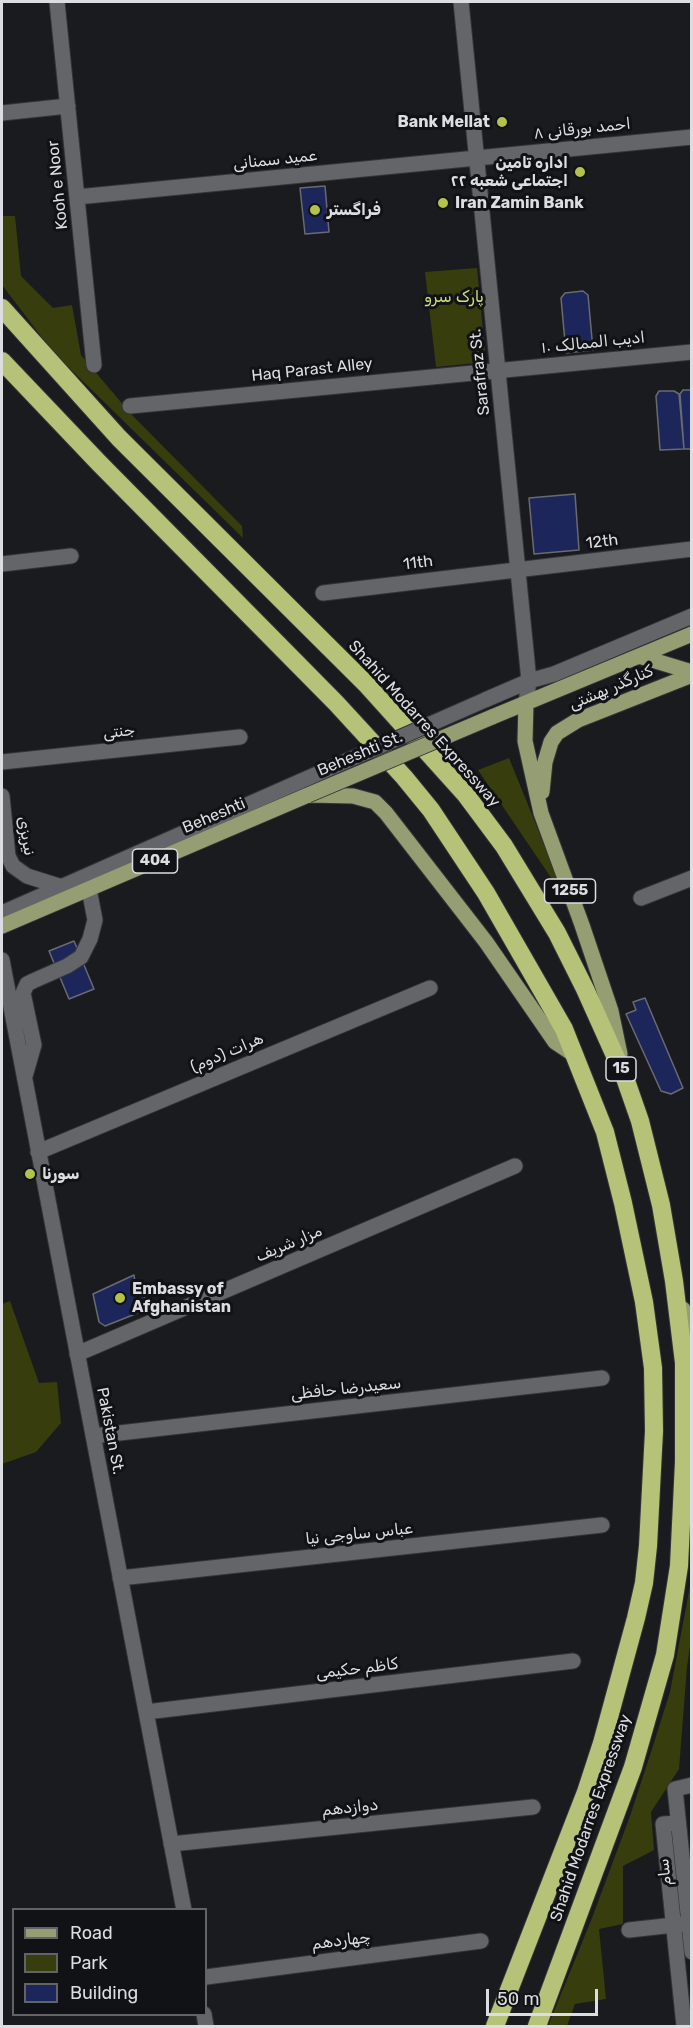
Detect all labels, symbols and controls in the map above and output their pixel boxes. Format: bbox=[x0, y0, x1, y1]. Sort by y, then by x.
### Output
place label: Bank Mellat bbox=[397, 112, 490, 132]
street label: احمد بورقانی ۸ bbox=[532, 114, 632, 144]
marker: Bank Mellat bbox=[495, 115, 509, 129]
street label: Kooh e Noor bbox=[44, 139, 72, 231]
street label: عمید سمنانی bbox=[232, 146, 318, 174]
place label: اداره تامین اجتماعی شعبه ۲۲ bbox=[451, 153, 568, 191]
marker: اداره تامین اجتماعی شعبه ۲۲ bbox=[573, 165, 587, 179]
place label: Iran Zamin Bank bbox=[455, 193, 584, 213]
marker: Iran Zamin Bank bbox=[436, 196, 450, 210]
place label: فراگستر bbox=[327, 200, 381, 220]
marker: فراگستر bbox=[308, 203, 322, 217]
park label: پارک سرو bbox=[424, 287, 484, 307]
street label: Sarafraz St. bbox=[466, 328, 494, 416]
street label: ادیب الممالک ۱۰ bbox=[540, 328, 646, 358]
street label: Haq Parast Alley bbox=[250, 354, 374, 386]
street label: 12th bbox=[585, 531, 619, 553]
street label: 11th bbox=[402, 552, 434, 574]
street label: Shahid Modarres Expressway bbox=[344, 637, 504, 811]
street label: کنارگذر بهشتی bbox=[566, 662, 656, 714]
street label: جنتی bbox=[102, 721, 136, 743]
street label: Beheshti St. bbox=[315, 727, 405, 781]
street label: Beheshti bbox=[180, 794, 248, 838]
street label: نیریزی bbox=[13, 815, 39, 857]
road number: 404 bbox=[132, 849, 178, 873]
road number: 1255 bbox=[544, 879, 596, 903]
street label: هرات (دوم) bbox=[188, 1029, 266, 1077]
road number: 15 bbox=[606, 1057, 636, 1081]
place label: سورنا bbox=[42, 1164, 79, 1184]
marker: سورنا bbox=[23, 1167, 37, 1181]
street label: مزار شریف bbox=[253, 1221, 325, 1267]
place label: Embassy of Afghanistan bbox=[132, 1279, 231, 1317]
marker: Embassy of Afghanistan bbox=[113, 1291, 127, 1305]
street label: سعیدرضا حافظی bbox=[290, 1374, 402, 1404]
street label: Pakistan St. bbox=[92, 1386, 128, 1476]
street label: عباس ساوجی نیا bbox=[304, 1519, 414, 1549]
street label: کاظم حکیمی bbox=[315, 1654, 399, 1684]
street label: Shahid Modarres Expressway bbox=[546, 1712, 636, 1924]
street label: دوازدهم bbox=[321, 1795, 379, 1821]
street label: سام bbox=[654, 1857, 676, 1887]
legend bbox=[12, 1908, 207, 2016]
text: Road bbox=[70, 1922, 113, 1944]
street label: چهاردهم bbox=[311, 1928, 371, 1954]
text: Park bbox=[70, 1952, 107, 1974]
scale bar bbox=[489, 1977, 602, 2015]
text: Building bbox=[70, 1982, 138, 2004]
text: 50 m bbox=[497, 1988, 540, 2010]

